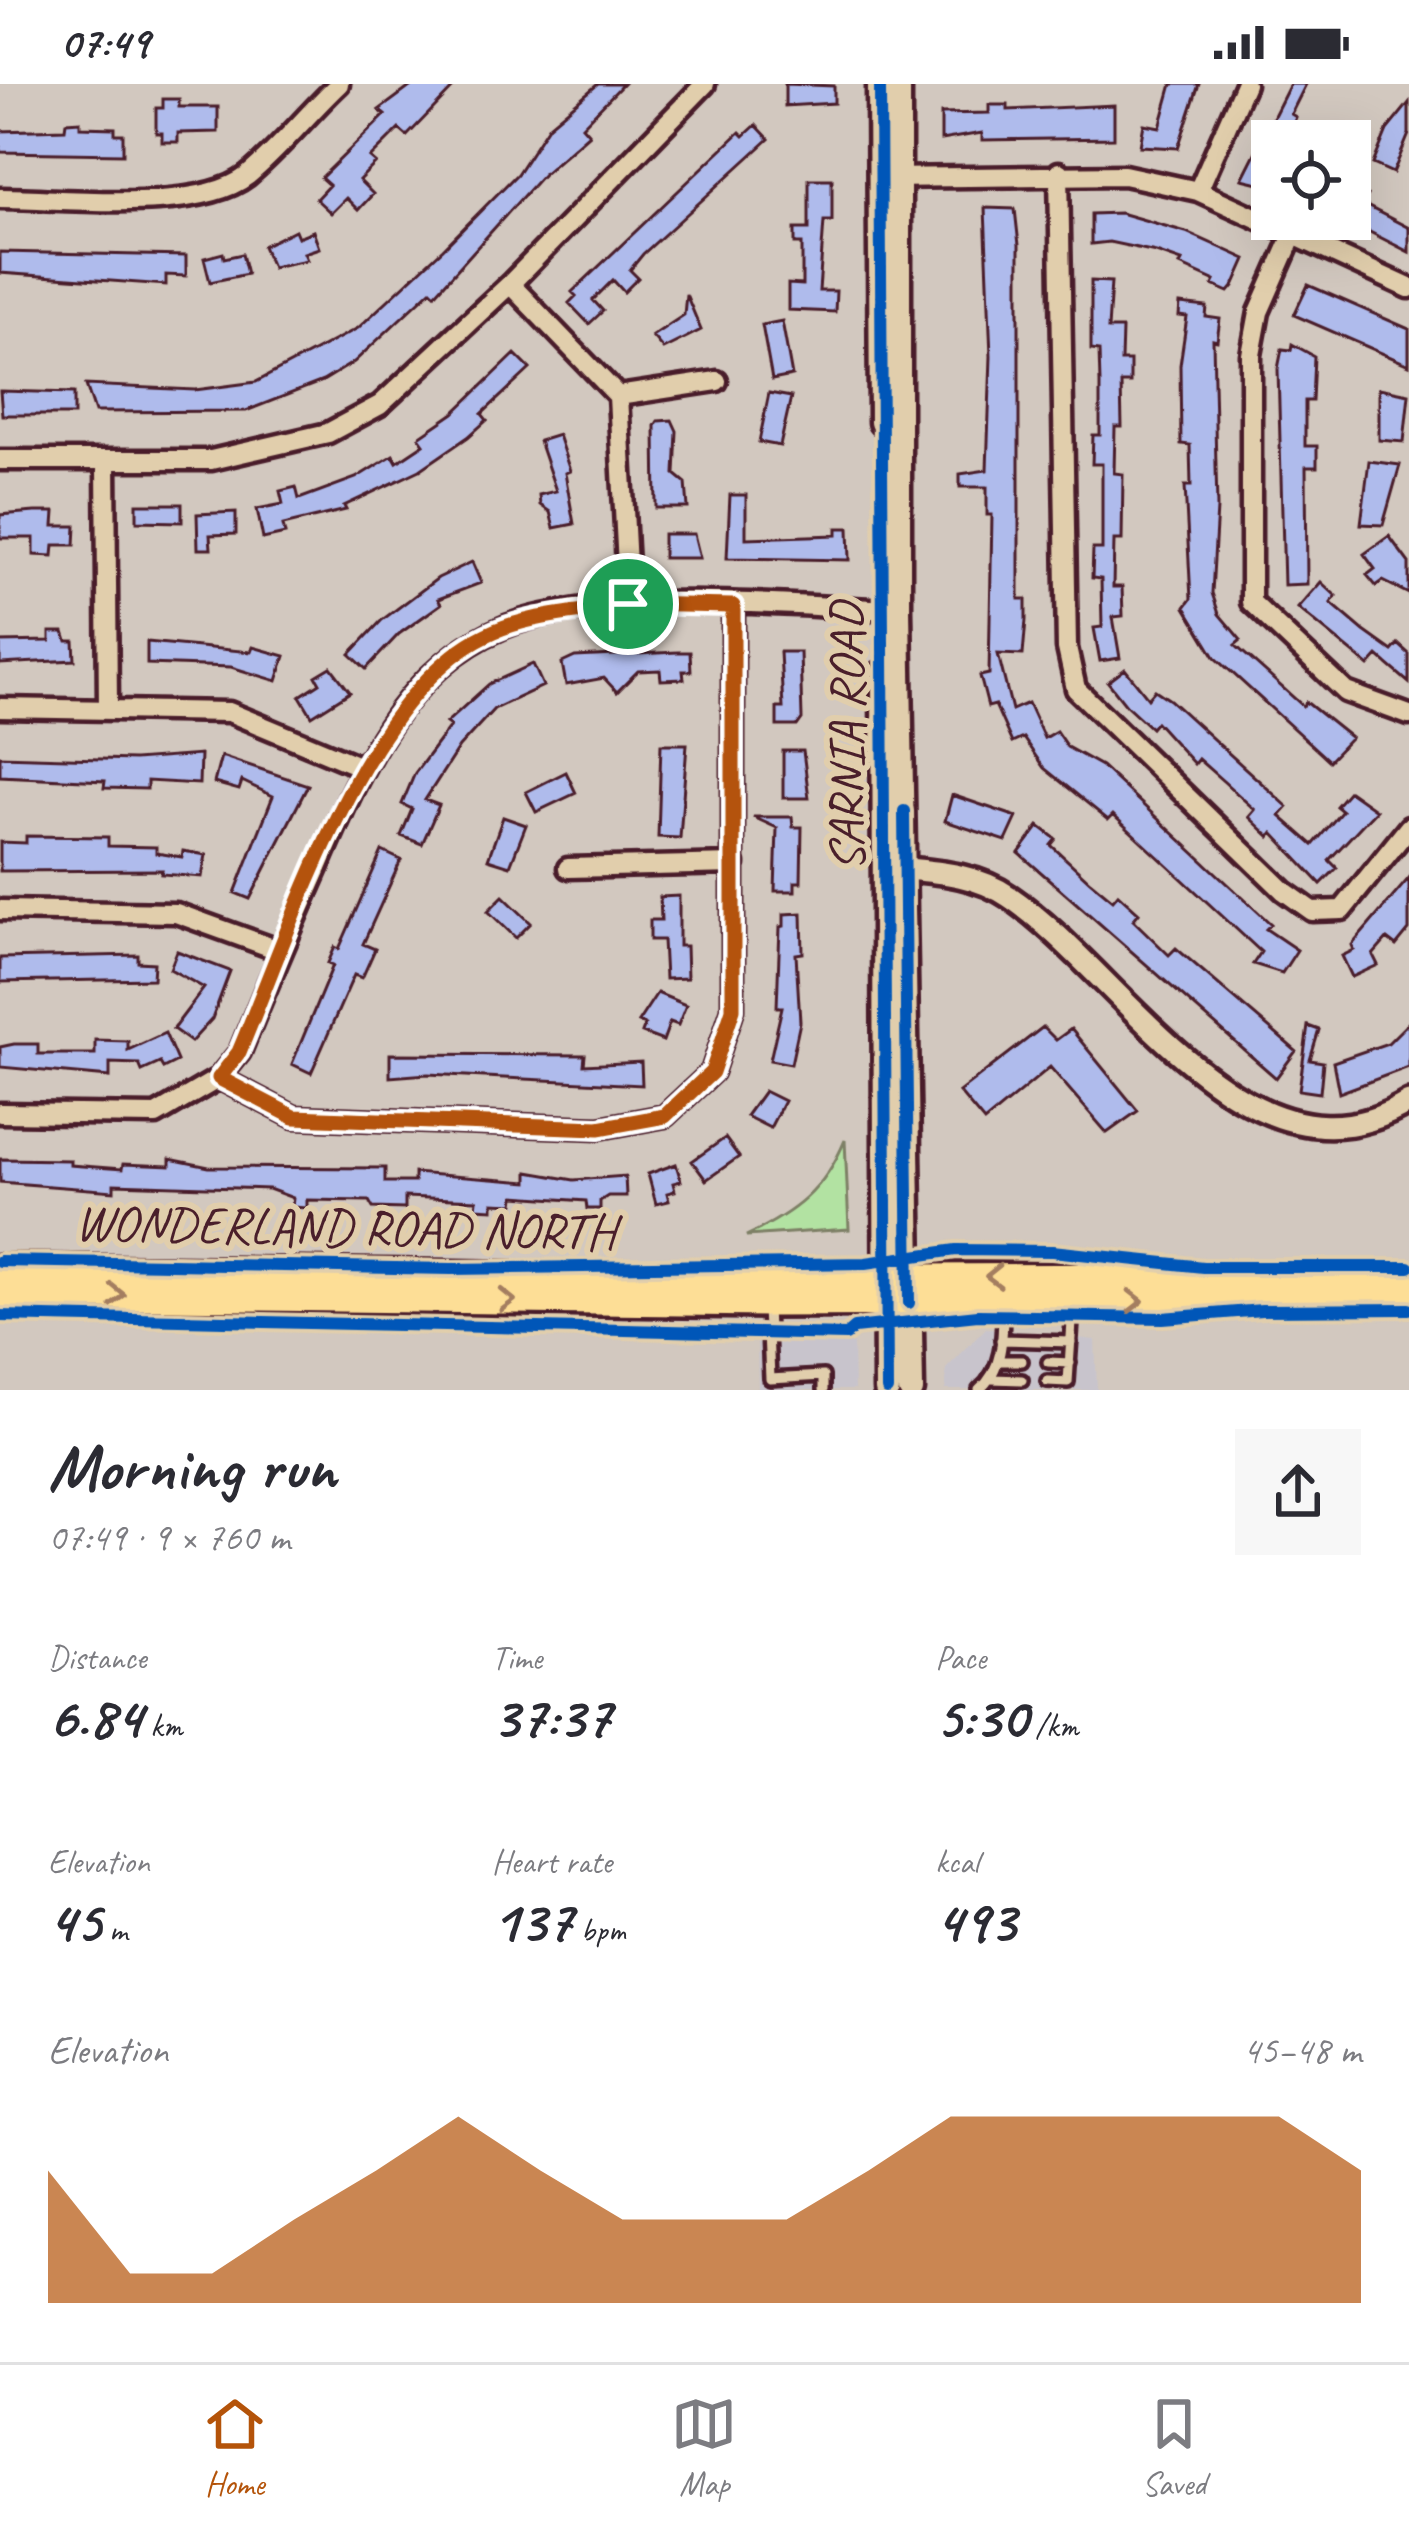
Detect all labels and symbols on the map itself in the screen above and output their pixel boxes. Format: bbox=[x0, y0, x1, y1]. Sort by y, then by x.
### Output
pin bbox=[577, 553, 679, 655]
street label: SARNIA ROAD bbox=[814, 599, 878, 872]
street label: WONDERLAND ROAD NORTH bbox=[74, 1190, 624, 1264]
one-way arrow bbox=[984, 1263, 1002, 1289]
one-way arrow bbox=[109, 1282, 127, 1308]
one-way arrow bbox=[498, 1286, 517, 1312]
one-way arrow bbox=[1127, 1288, 1145, 1314]

